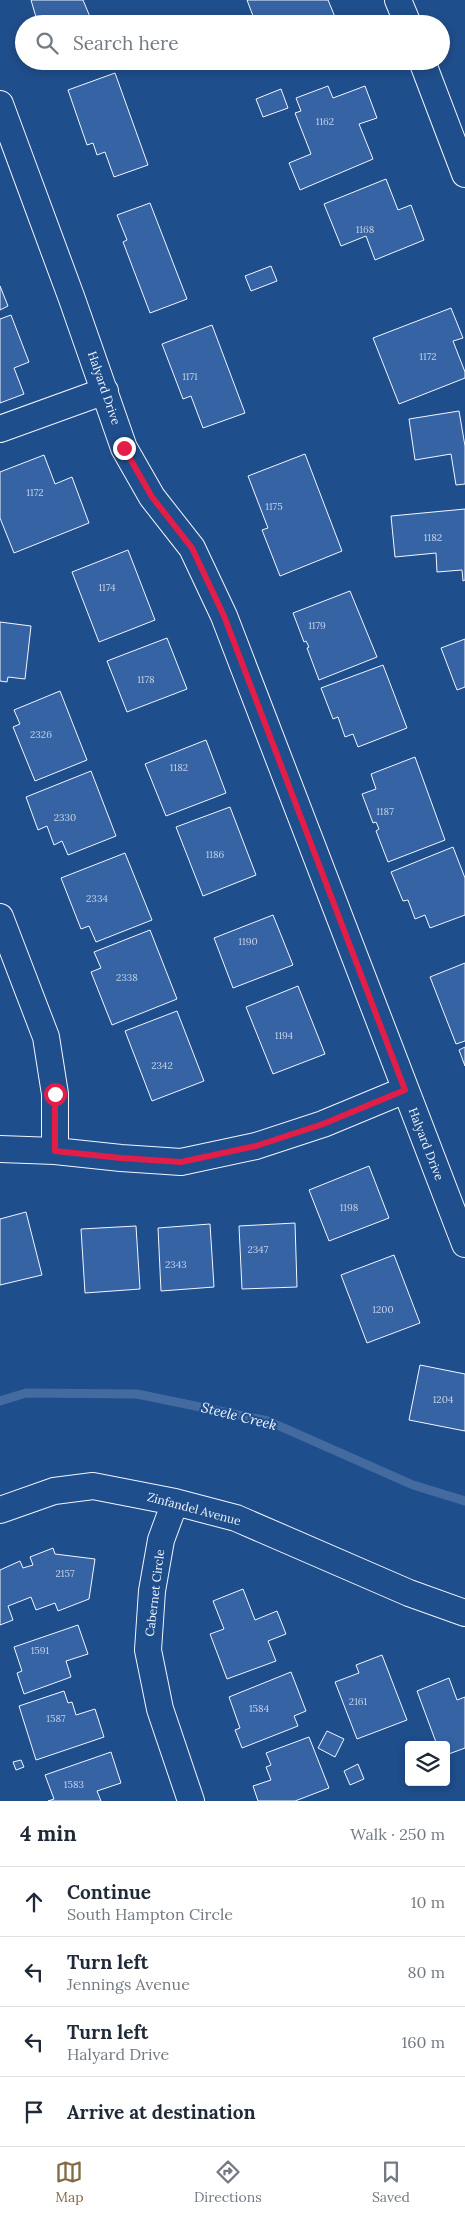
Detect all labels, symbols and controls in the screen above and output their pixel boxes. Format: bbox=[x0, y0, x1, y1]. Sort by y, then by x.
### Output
search box bbox=[15, 15, 450, 70]
icon: search bbox=[33, 29, 61, 57]
text: Search here bbox=[73, 31, 179, 55]
house number: 1162 bbox=[316, 115, 334, 128]
house number: 1168 bbox=[356, 223, 375, 236]
street label: Halyard Drive bbox=[85, 349, 124, 427]
house number: 1172 bbox=[419, 350, 437, 363]
house number: 1171 bbox=[182, 370, 198, 383]
route end bbox=[113, 437, 136, 460]
house number: 1172 bbox=[26, 486, 44, 499]
house number: 1175 bbox=[265, 500, 283, 513]
house number: 1182 bbox=[424, 531, 442, 544]
house number: 1174 bbox=[98, 581, 116, 594]
house number: 1179 bbox=[308, 619, 326, 632]
house number: 1178 bbox=[137, 673, 155, 686]
house number: 2326 bbox=[30, 728, 52, 741]
house number: 1182 bbox=[170, 761, 188, 774]
house number: 1187 bbox=[376, 805, 394, 818]
house number: 2330 bbox=[54, 811, 76, 824]
house number: 1186 bbox=[206, 848, 225, 861]
house number: 2334 bbox=[86, 892, 108, 905]
house number: 1190 bbox=[238, 935, 258, 948]
house number: 2338 bbox=[116, 971, 138, 984]
house number: 1194 bbox=[275, 1029, 294, 1042]
house number: 2342 bbox=[151, 1059, 173, 1072]
route start bbox=[44, 1083, 67, 1106]
street label: Halyard Drive bbox=[406, 1105, 447, 1183]
house number: 1198 bbox=[340, 1201, 359, 1214]
house number: 2347 bbox=[248, 1243, 269, 1256]
house number: 2343 bbox=[165, 1258, 187, 1271]
house number: 1200 bbox=[372, 1303, 394, 1316]
house number: 1204 bbox=[433, 1393, 454, 1406]
water label: Steele Creek bbox=[199, 1398, 279, 1434]
street label: Zinfandel Avenue bbox=[146, 1489, 243, 1528]
street label: Cabernet Circle bbox=[142, 1548, 167, 1637]
house number: 2157 bbox=[55, 1567, 75, 1580]
house number: 1591 bbox=[31, 1644, 50, 1657]
house number: 2161 bbox=[349, 1695, 368, 1708]
house number: 1584 bbox=[249, 1702, 270, 1715]
house number: 1587 bbox=[46, 1712, 66, 1725]
map controls bbox=[405, 1741, 450, 1786]
button: layers bbox=[405, 1741, 450, 1786]
house number: 1583 bbox=[64, 1778, 85, 1791]
text: 4 min bbox=[20, 1820, 77, 1847]
text: Walk · 250 m bbox=[350, 1824, 445, 1844]
text: Continue bbox=[67, 1880, 151, 1904]
icon: ahead bbox=[20, 1888, 48, 1916]
text: 10 m bbox=[411, 1892, 445, 1912]
text: South Hampton Circle bbox=[67, 1904, 233, 1924]
text: Turn left bbox=[67, 1950, 148, 1974]
icon: left bbox=[20, 1958, 48, 1986]
text: 80 m bbox=[408, 1962, 445, 1982]
text: Jennings Avenue bbox=[67, 1974, 190, 1994]
text: Turn left bbox=[67, 2020, 148, 2044]
icon: left bbox=[20, 2028, 48, 2056]
text: 160 m bbox=[401, 2032, 445, 2052]
text: Halyard Drive bbox=[67, 2044, 169, 2064]
icon: arrive bbox=[20, 2098, 48, 2126]
text: Arrive at destination bbox=[67, 2100, 256, 2124]
tab: Map bbox=[55, 2158, 84, 2206]
tab: Directions bbox=[194, 2158, 262, 2206]
tab: Saved bbox=[372, 2158, 410, 2206]

